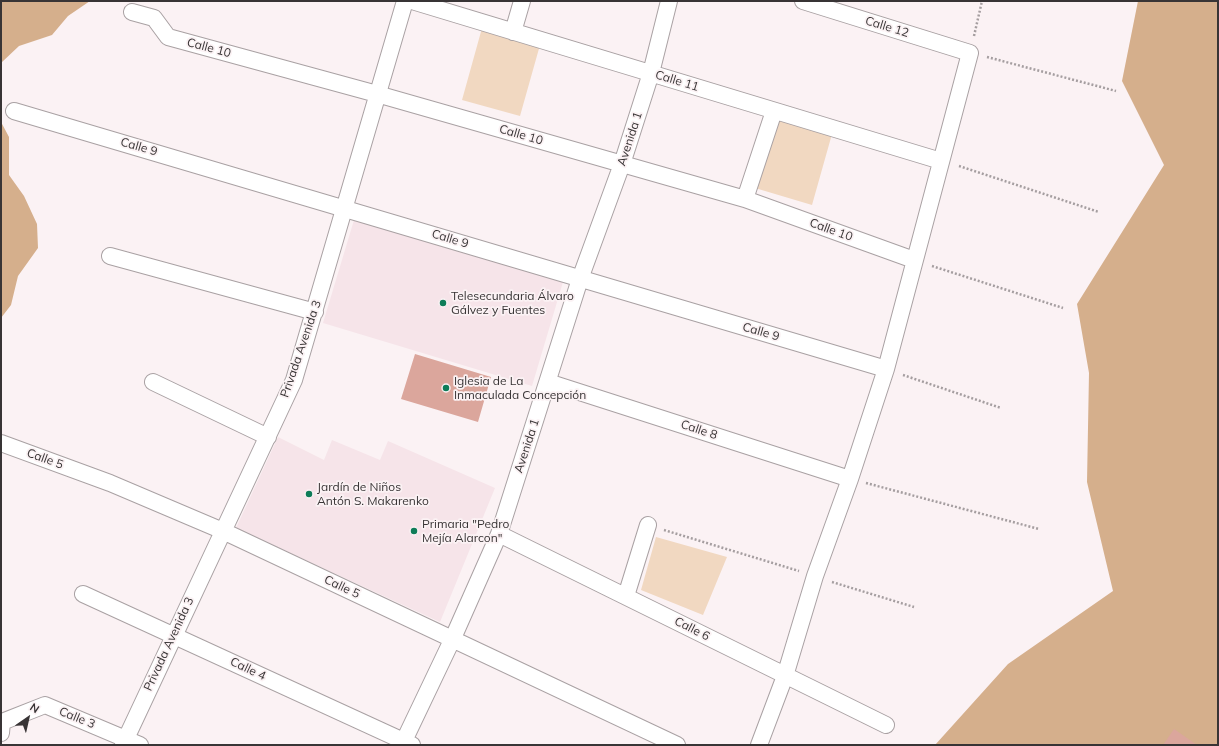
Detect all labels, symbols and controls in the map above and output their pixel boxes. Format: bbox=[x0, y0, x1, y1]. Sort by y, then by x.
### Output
street label: Calle 12 bbox=[863, 14, 911, 40]
street label: Calle 10 bbox=[185, 35, 233, 61]
street label: Calle 11 bbox=[653, 68, 701, 94]
street label: Avenida 1 bbox=[615, 110, 645, 168]
street label: Calle 10 bbox=[497, 122, 545, 148]
street label: Calle 9 bbox=[119, 135, 159, 159]
street label: Calle 10 bbox=[807, 216, 855, 244]
street label: Calle 9 bbox=[430, 227, 470, 251]
place label: Telesecundaria Álvaro Gálvez y Fuentes bbox=[451, 289, 574, 317]
marker: Telesecundaria Álvaro Gálvez y Fuentes bbox=[438, 298, 448, 308]
street label: Privada Avenida 3 bbox=[278, 299, 324, 399]
street label: Calle 9 bbox=[741, 320, 781, 344]
place label: Iglesia de La Inmaculada Concepción bbox=[454, 374, 586, 402]
marker: Iglesia de La Inmaculada Concepción bbox=[441, 383, 451, 393]
street label: Avenida 1 bbox=[512, 417, 542, 475]
street label: Calle 8 bbox=[679, 417, 719, 443]
street label: Calle 5 bbox=[25, 446, 65, 472]
place label: Jardín de Niños Antón S. Makarenko bbox=[317, 480, 429, 508]
marker: Jardín de Niños Antón S. Makarenko bbox=[304, 489, 314, 499]
place label: Primaria "Pedro Mejía Alarcon" bbox=[422, 517, 509, 545]
marker: Primaria "Pedro Mejía Alarcon" bbox=[409, 526, 419, 536]
street label: Calle 5 bbox=[322, 572, 362, 602]
street label: Privada Avenida 3 bbox=[141, 595, 197, 693]
street label: Calle 6 bbox=[672, 614, 712, 644]
street label: Calle 4 bbox=[228, 654, 268, 684]
north arrow bbox=[8, 698, 48, 738]
text: N bbox=[27, 700, 42, 716]
street label: Calle 3 bbox=[57, 704, 97, 732]

